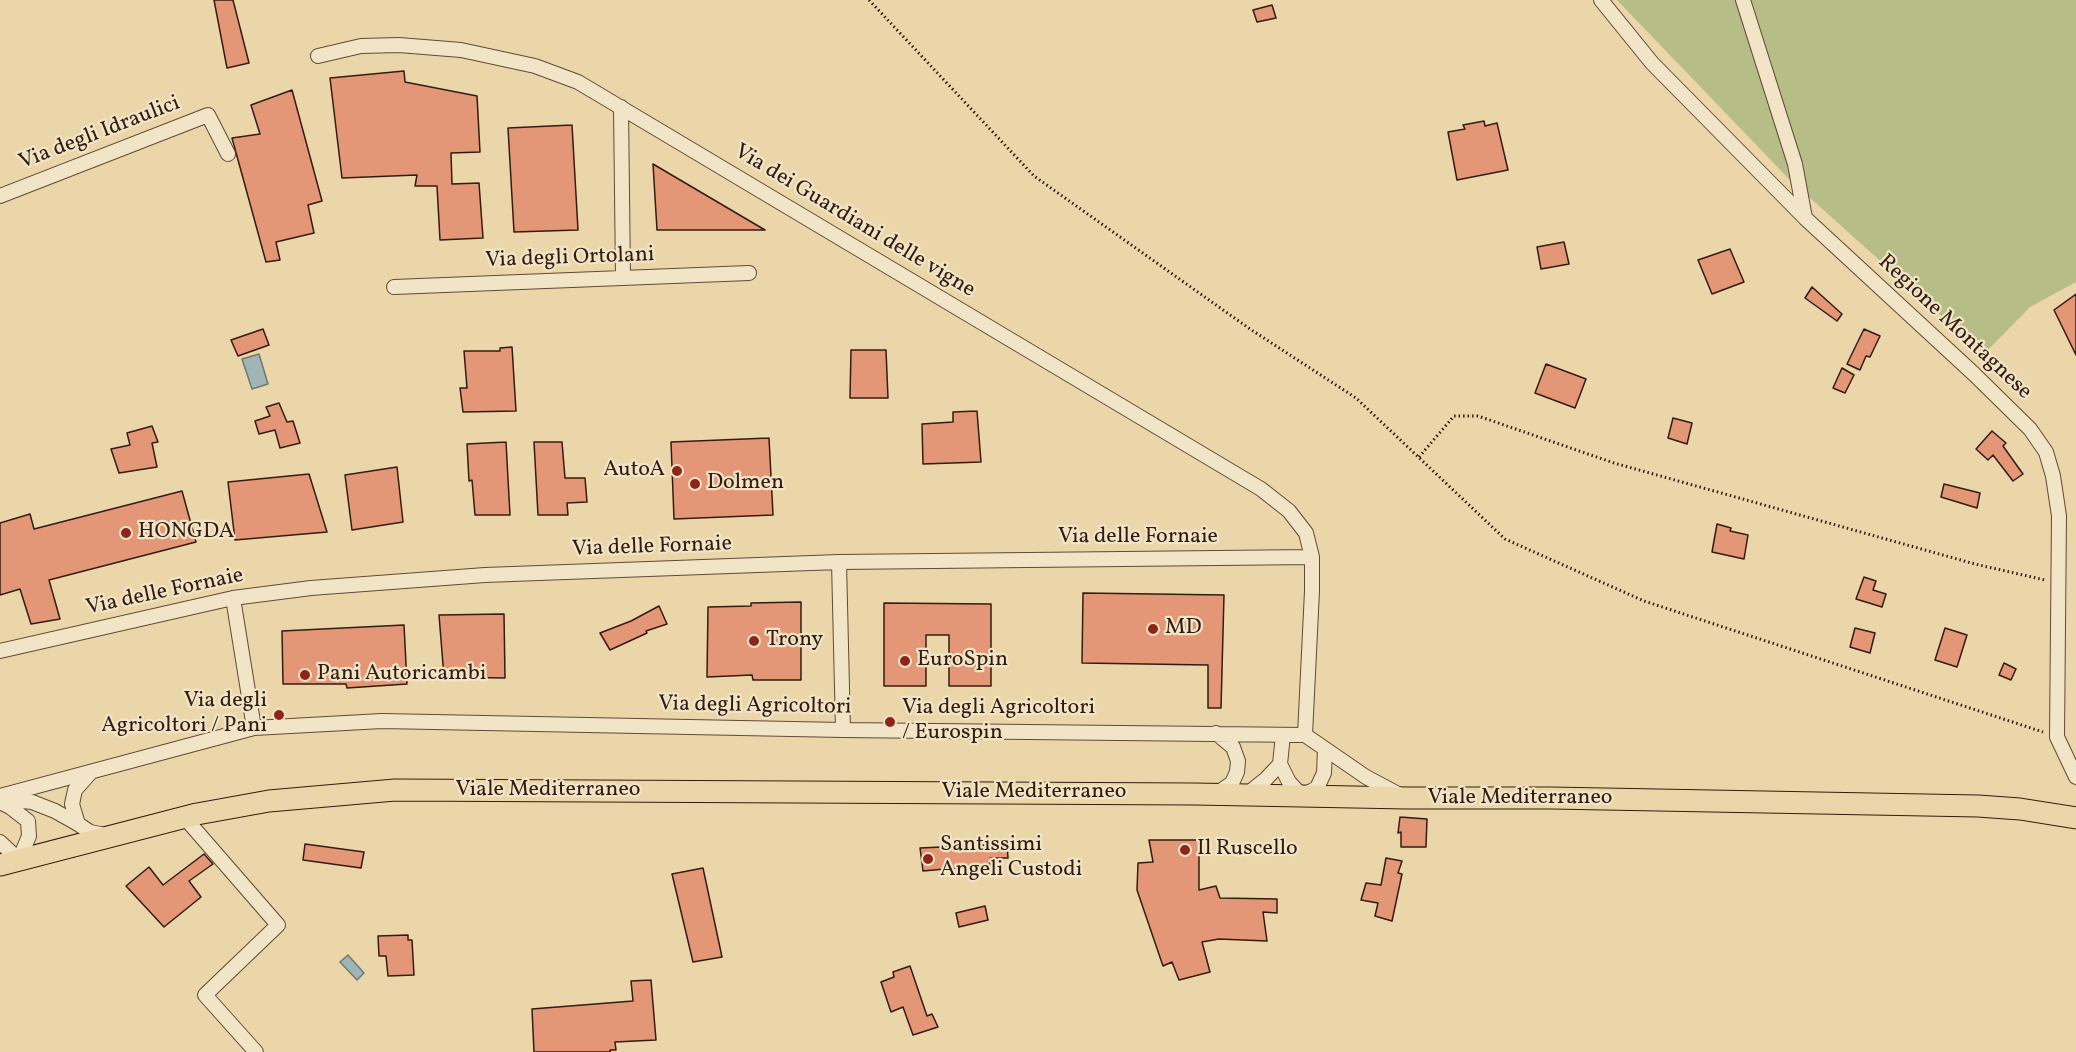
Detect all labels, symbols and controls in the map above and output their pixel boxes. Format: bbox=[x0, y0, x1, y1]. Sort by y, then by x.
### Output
street label: Via degli Idraulici bbox=[16, 91, 184, 177]
street label: Via dei Guardiani delle vigne bbox=[729, 139, 979, 305]
street label: Via degli Ortolani bbox=[485, 243, 655, 275]
street label: Regione Montagnese bbox=[1872, 250, 2036, 406]
place label: AutoA bbox=[603, 458, 665, 484]
marker: AutoA bbox=[670, 464, 684, 478]
place label: Dolmen bbox=[707, 471, 784, 497]
marker: Dolmen bbox=[688, 477, 702, 491]
place label: HONGDA bbox=[138, 520, 234, 546]
street label: Via delle Fornaie bbox=[1058, 525, 1218, 551]
marker: HONGDA bbox=[119, 526, 133, 540]
street label: Via delle Fornaie bbox=[572, 532, 732, 564]
street label: Via delle Fornaie bbox=[84, 563, 246, 623]
place label: MD bbox=[1165, 616, 1202, 642]
marker: MD bbox=[1146, 622, 1160, 636]
place label: Trony bbox=[766, 628, 823, 654]
marker: Trony bbox=[747, 634, 761, 648]
place label: EuroSpin bbox=[917, 648, 1008, 674]
marker: EuroSpin bbox=[898, 654, 912, 668]
place label: Pani Autoricambi bbox=[317, 662, 486, 688]
marker: Pani Autoricambi bbox=[298, 668, 312, 682]
place label: Via degli Agricoltori / Pani bbox=[101, 689, 267, 740]
street label: Via degli Agricoltori bbox=[658, 692, 852, 722]
place label: Via degli Agricoltori / Eurospin bbox=[902, 696, 1095, 748]
marker: Via degli Agricoltori / Pani bbox=[272, 708, 286, 722]
marker: Via degli Agricoltori / Eurospin bbox=[883, 715, 897, 729]
street label: Viale Mediterraneo bbox=[455, 778, 641, 804]
street label: Viale Mediterraneo bbox=[941, 780, 1127, 806]
street label: Viale Mediterraneo bbox=[1427, 786, 1613, 812]
place label: Santissimi Angeli Custodi bbox=[940, 833, 1082, 884]
place label: Il Ruscello bbox=[1197, 837, 1298, 863]
marker: Il Ruscello bbox=[1178, 843, 1192, 857]
marker: Santissimi Angeli Custodi bbox=[921, 852, 935, 866]

